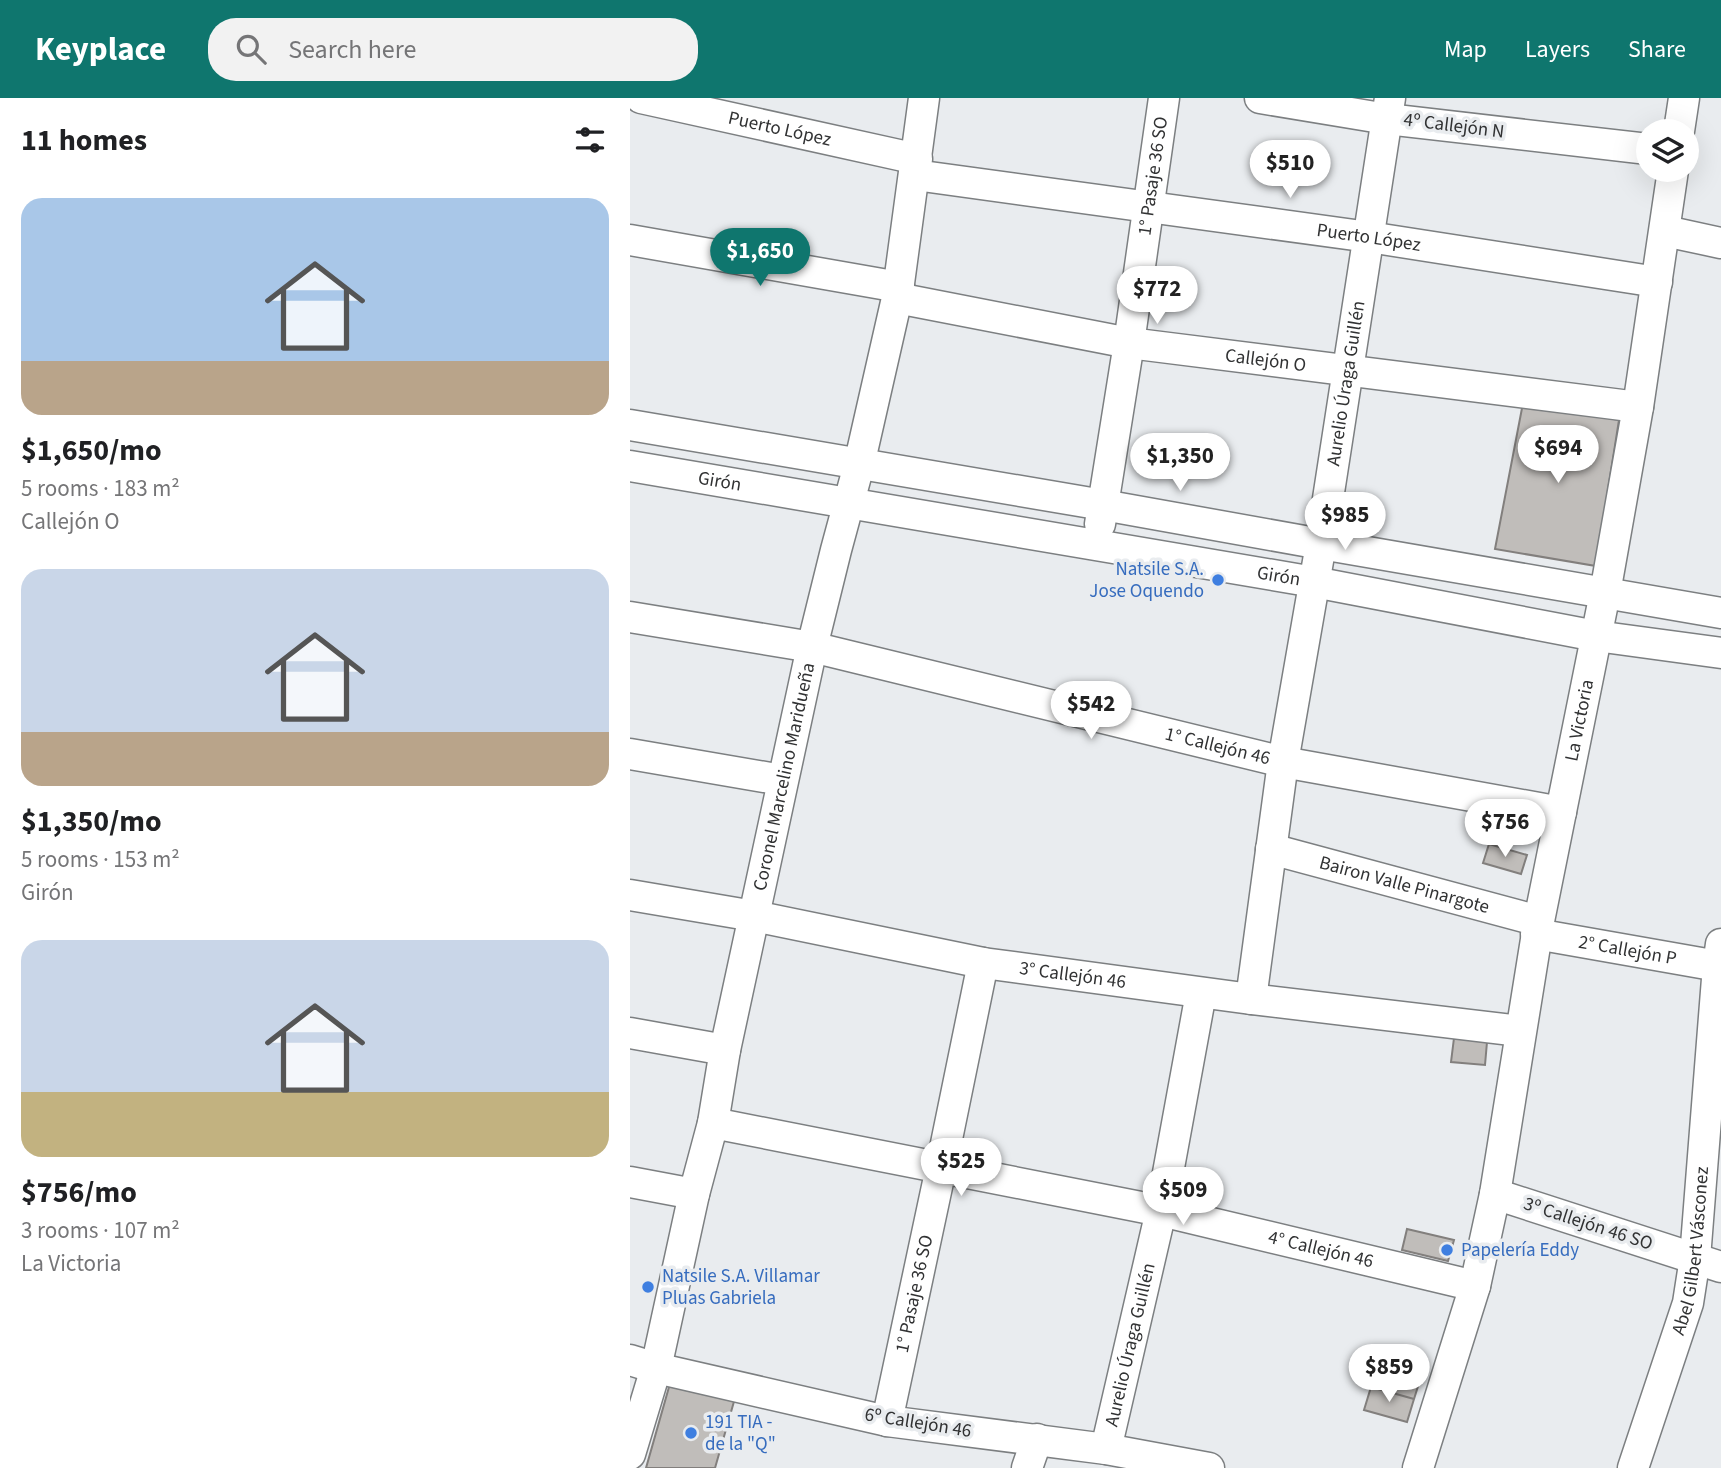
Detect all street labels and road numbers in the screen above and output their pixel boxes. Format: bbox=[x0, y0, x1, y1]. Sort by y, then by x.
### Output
street label: Puerto López bbox=[726, 104, 834, 153]
street label: 4º Callejón N bbox=[1402, 106, 1506, 146]
street label: 1° Pasaje 36 SO bbox=[1131, 115, 1175, 237]
street label: Puerto López bbox=[1315, 217, 1423, 258]
street label: Aurelio Úraga Guillén bbox=[1320, 299, 1372, 468]
street label: Callejón O bbox=[1224, 342, 1308, 379]
street label: Girón bbox=[696, 464, 743, 498]
street label: Girón bbox=[1255, 559, 1302, 593]
street label: Coronel Marcelino Maridueña bbox=[746, 660, 822, 893]
street label: La Victoria bbox=[1558, 677, 1601, 764]
street label: 1° Callejón 46 bbox=[1162, 720, 1273, 772]
street label: Bairon Valle Pinargote bbox=[1316, 849, 1492, 921]
street label: 2° Callejón P bbox=[1576, 928, 1679, 972]
street label: 3° Callejón 46 bbox=[1018, 955, 1128, 996]
street label: Abel Gilbert Vásconez bbox=[1665, 1165, 1716, 1339]
street label: 3º Callejón 46 SO bbox=[1520, 1190, 1656, 1258]
street label: 4° Callejón 46 bbox=[1266, 1224, 1376, 1275]
street label: 1° Pasaje 36 SO bbox=[888, 1232, 940, 1355]
street label: Aurelio Úraga Guillén bbox=[1098, 1260, 1162, 1429]
street label: 6º Callejón 46 bbox=[863, 1401, 973, 1445]

